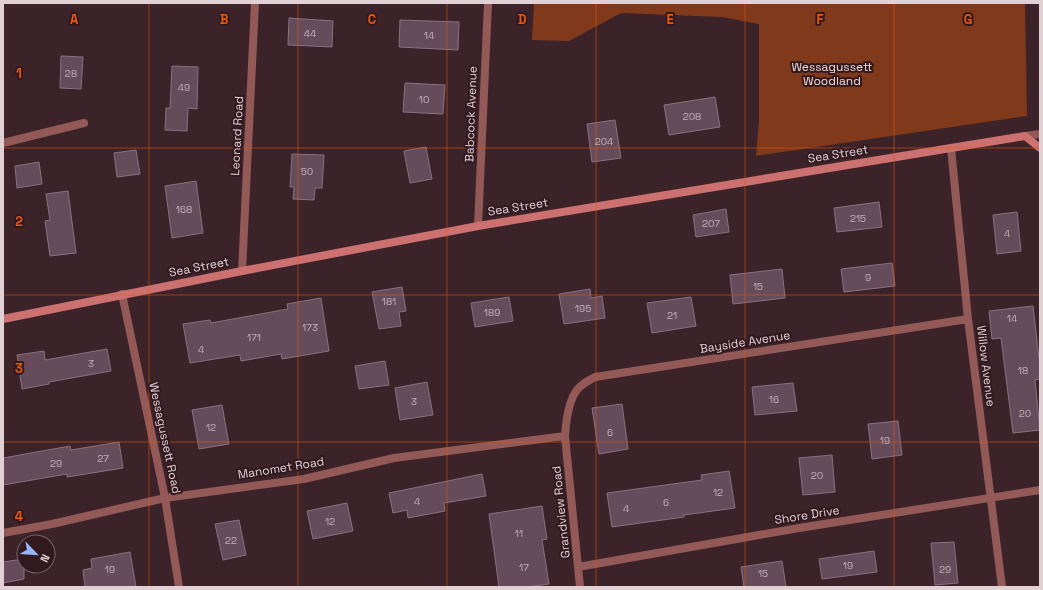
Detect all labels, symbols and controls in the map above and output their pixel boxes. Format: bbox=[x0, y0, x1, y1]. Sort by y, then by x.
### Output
text: A bbox=[70, 11, 79, 28]
text: B bbox=[220, 11, 229, 28]
text: C bbox=[368, 11, 376, 28]
text: D bbox=[518, 11, 527, 28]
text: E bbox=[666, 11, 674, 28]
text: F bbox=[817, 11, 824, 28]
text: G bbox=[964, 11, 972, 28]
house number: 44 bbox=[304, 27, 316, 40]
house number: 14 bbox=[424, 29, 434, 42]
park label: Wessagussett Woodland bbox=[792, 59, 872, 89]
text: 1 bbox=[16, 65, 22, 82]
street label: Babcock Avenue bbox=[461, 66, 481, 162]
house number: 28 bbox=[65, 67, 77, 80]
house number: 49 bbox=[178, 81, 190, 94]
house number: 10 bbox=[419, 93, 429, 106]
street label: Leonard Road bbox=[227, 96, 247, 176]
house number: 208 bbox=[683, 110, 701, 123]
house number: 204 bbox=[595, 135, 613, 148]
street label: Sea Street bbox=[807, 141, 869, 167]
house number: 50 bbox=[301, 165, 313, 178]
street label: Sea Street bbox=[487, 194, 549, 220]
house number: 168 bbox=[176, 203, 192, 216]
house number: 215 bbox=[850, 212, 866, 225]
text: 2 bbox=[15, 213, 23, 230]
house number: 207 bbox=[702, 217, 720, 230]
house number: 4 bbox=[1004, 227, 1010, 240]
street label: Sea Street bbox=[167, 253, 231, 281]
house number: 9 bbox=[865, 271, 871, 284]
house number: 15 bbox=[753, 280, 763, 293]
house number: 181 bbox=[382, 295, 396, 308]
house number: 195 bbox=[575, 302, 591, 315]
house number: 189 bbox=[484, 306, 500, 319]
house number: 21 bbox=[667, 309, 677, 322]
house number: 14 bbox=[1007, 312, 1017, 325]
house number: 173 bbox=[302, 321, 318, 334]
street label: Willow Avenue bbox=[973, 325, 999, 407]
street label: Bayside Avenue bbox=[699, 327, 791, 357]
house number: 171 bbox=[247, 331, 261, 344]
house number: 4 bbox=[198, 343, 204, 356]
house number: 3 bbox=[88, 357, 94, 370]
text: 3 bbox=[15, 360, 23, 377]
house number: 18 bbox=[1018, 364, 1028, 377]
street label: Wessagussett Road bbox=[145, 381, 185, 495]
house number: 16 bbox=[769, 393, 779, 406]
house number: 3 bbox=[411, 395, 417, 408]
house number: 20 bbox=[1019, 407, 1031, 420]
house number: 12 bbox=[206, 421, 216, 434]
house number: 6 bbox=[607, 426, 613, 439]
house number: 19 bbox=[880, 434, 890, 447]
house number: 27 bbox=[97, 452, 109, 465]
street label: Manomet Road bbox=[237, 453, 325, 483]
house number: 29 bbox=[50, 457, 62, 470]
street label: Grandview Road bbox=[548, 465, 574, 559]
house number: 20 bbox=[811, 469, 823, 482]
house number: 12 bbox=[713, 486, 723, 499]
house number: 4 bbox=[414, 495, 420, 508]
house number: 6 bbox=[663, 496, 669, 509]
house number: 4 bbox=[623, 502, 629, 515]
street label: Shore Drive bbox=[773, 502, 841, 528]
text: 4 bbox=[15, 508, 23, 525]
house number: 12 bbox=[325, 515, 335, 528]
house number: 11 bbox=[515, 527, 523, 540]
north arrow bbox=[16, 534, 56, 574]
house number: 22 bbox=[225, 534, 237, 547]
text: N bbox=[37, 552, 53, 565]
house number: 19 bbox=[843, 559, 853, 572]
house number: 17 bbox=[519, 561, 529, 574]
house number: 19 bbox=[105, 563, 115, 576]
house number: 29 bbox=[939, 563, 951, 576]
house number: 15 bbox=[758, 567, 768, 580]

